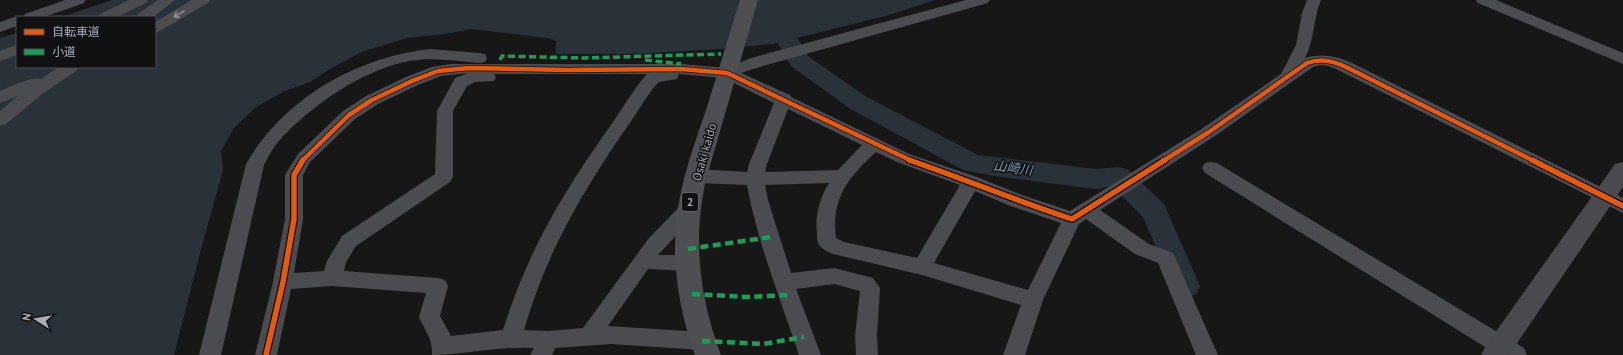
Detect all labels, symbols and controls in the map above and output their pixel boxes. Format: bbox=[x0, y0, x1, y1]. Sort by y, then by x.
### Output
one-way arrow bbox=[173, 11, 185, 19]
legend bbox=[16, 16, 156, 68]
text: 自転車道 bbox=[52, 24, 100, 39]
text: 小道 bbox=[52, 44, 76, 59]
street label: Osaki kaido bbox=[689, 121, 719, 183]
water label: 山崎川 bbox=[993, 157, 1035, 179]
road number: 2 bbox=[682, 193, 698, 211]
north arrow bbox=[16, 299, 56, 339]
text: N bbox=[19, 312, 34, 322]

